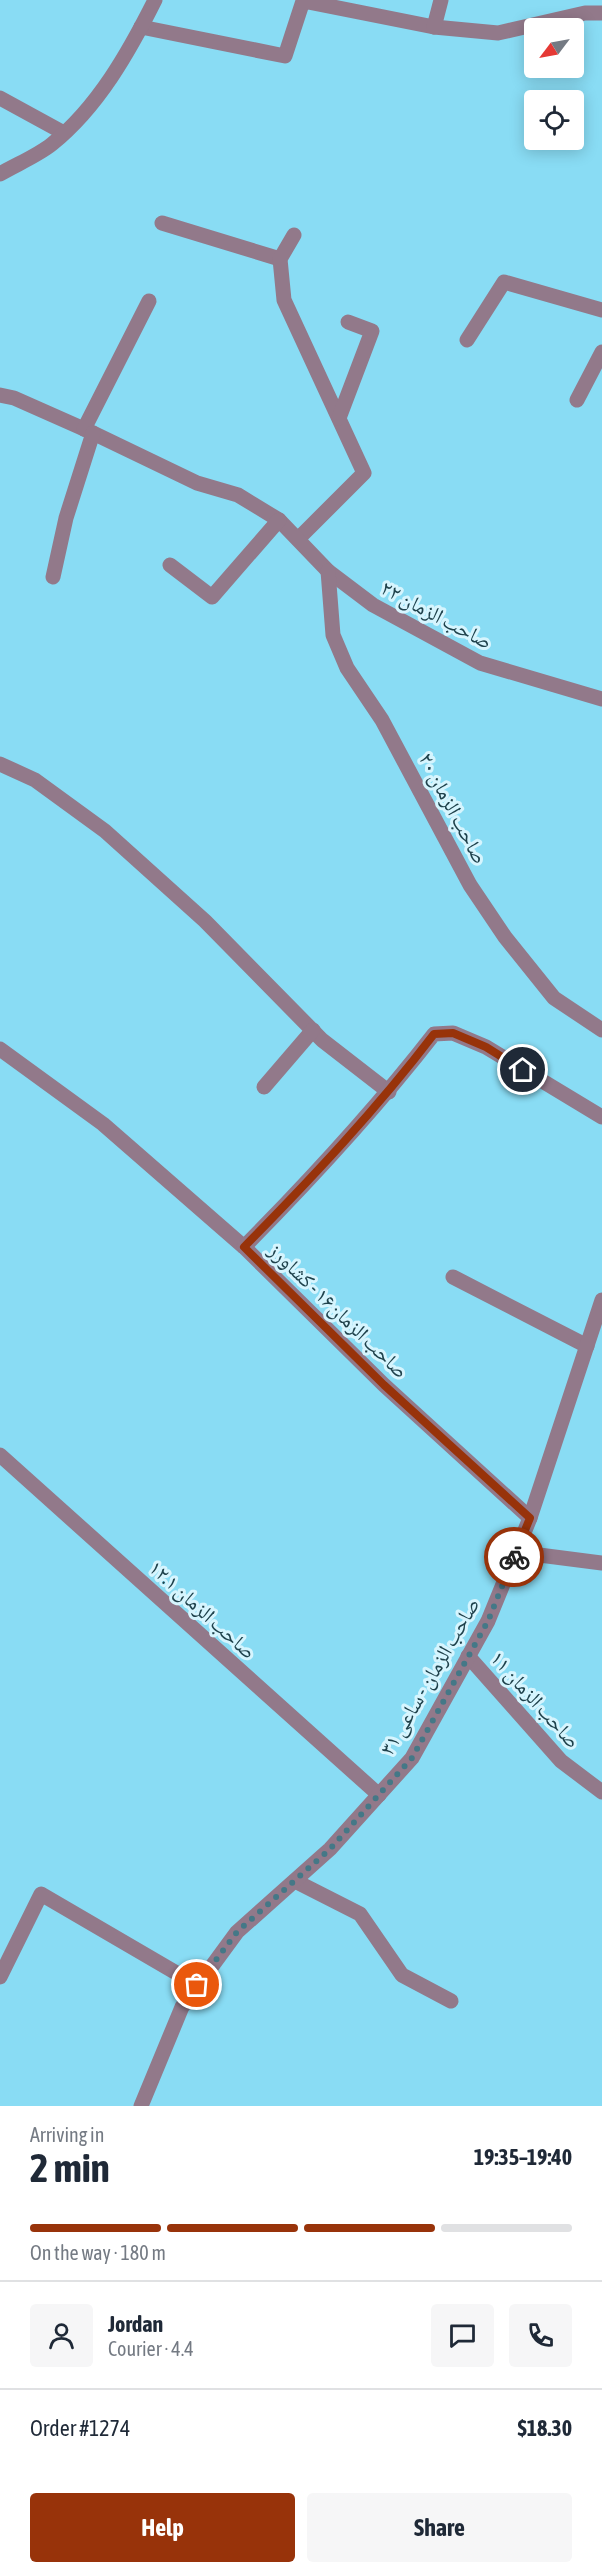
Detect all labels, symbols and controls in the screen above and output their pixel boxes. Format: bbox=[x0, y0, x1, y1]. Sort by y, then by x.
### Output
north arrow bbox=[524, 18, 584, 78]
map controls bbox=[524, 18, 584, 150]
button: locate bbox=[524, 90, 584, 150]
street label: صاحب الزمان ۲۲ bbox=[377, 575, 497, 654]
street label: صاحب الزمان ۲۰ bbox=[414, 748, 493, 868]
pin bbox=[497, 1044, 548, 1095]
icon: home bbox=[506, 1053, 539, 1086]
street label: صاحب الزمان۱۶ - کشاورز bbox=[263, 1237, 414, 1383]
courier bbox=[484, 1527, 544, 1587]
icon: bike bbox=[498, 1541, 531, 1574]
street label: صاحب الزمان ۱۲.۱ bbox=[144, 1555, 261, 1664]
street label: صاحب الزمان - ساعی ۳۱ bbox=[374, 1593, 485, 1760]
street label: صاحب الزمان ۱۱ bbox=[485, 1646, 586, 1753]
pin bbox=[171, 1959, 222, 2010]
icon: bag bbox=[180, 1968, 213, 2001]
text: Arriving in bbox=[30, 2123, 104, 2146]
text: 19:35–19:40 bbox=[474, 2144, 572, 2170]
text: 2 min bbox=[30, 2146, 110, 2190]
text: On the way · 180 m bbox=[30, 2241, 166, 2264]
button: person bbox=[30, 2304, 93, 2367]
button: chat bbox=[431, 2304, 494, 2367]
button: phone bbox=[509, 2304, 572, 2367]
text: Jordan bbox=[108, 2311, 163, 2337]
text: Courier · 4.4 bbox=[108, 2337, 194, 2360]
text: Order #1274 bbox=[30, 2415, 130, 2441]
text: $18.30 bbox=[517, 2415, 572, 2441]
button: Help bbox=[30, 2493, 295, 2562]
button: Share bbox=[307, 2493, 572, 2562]

